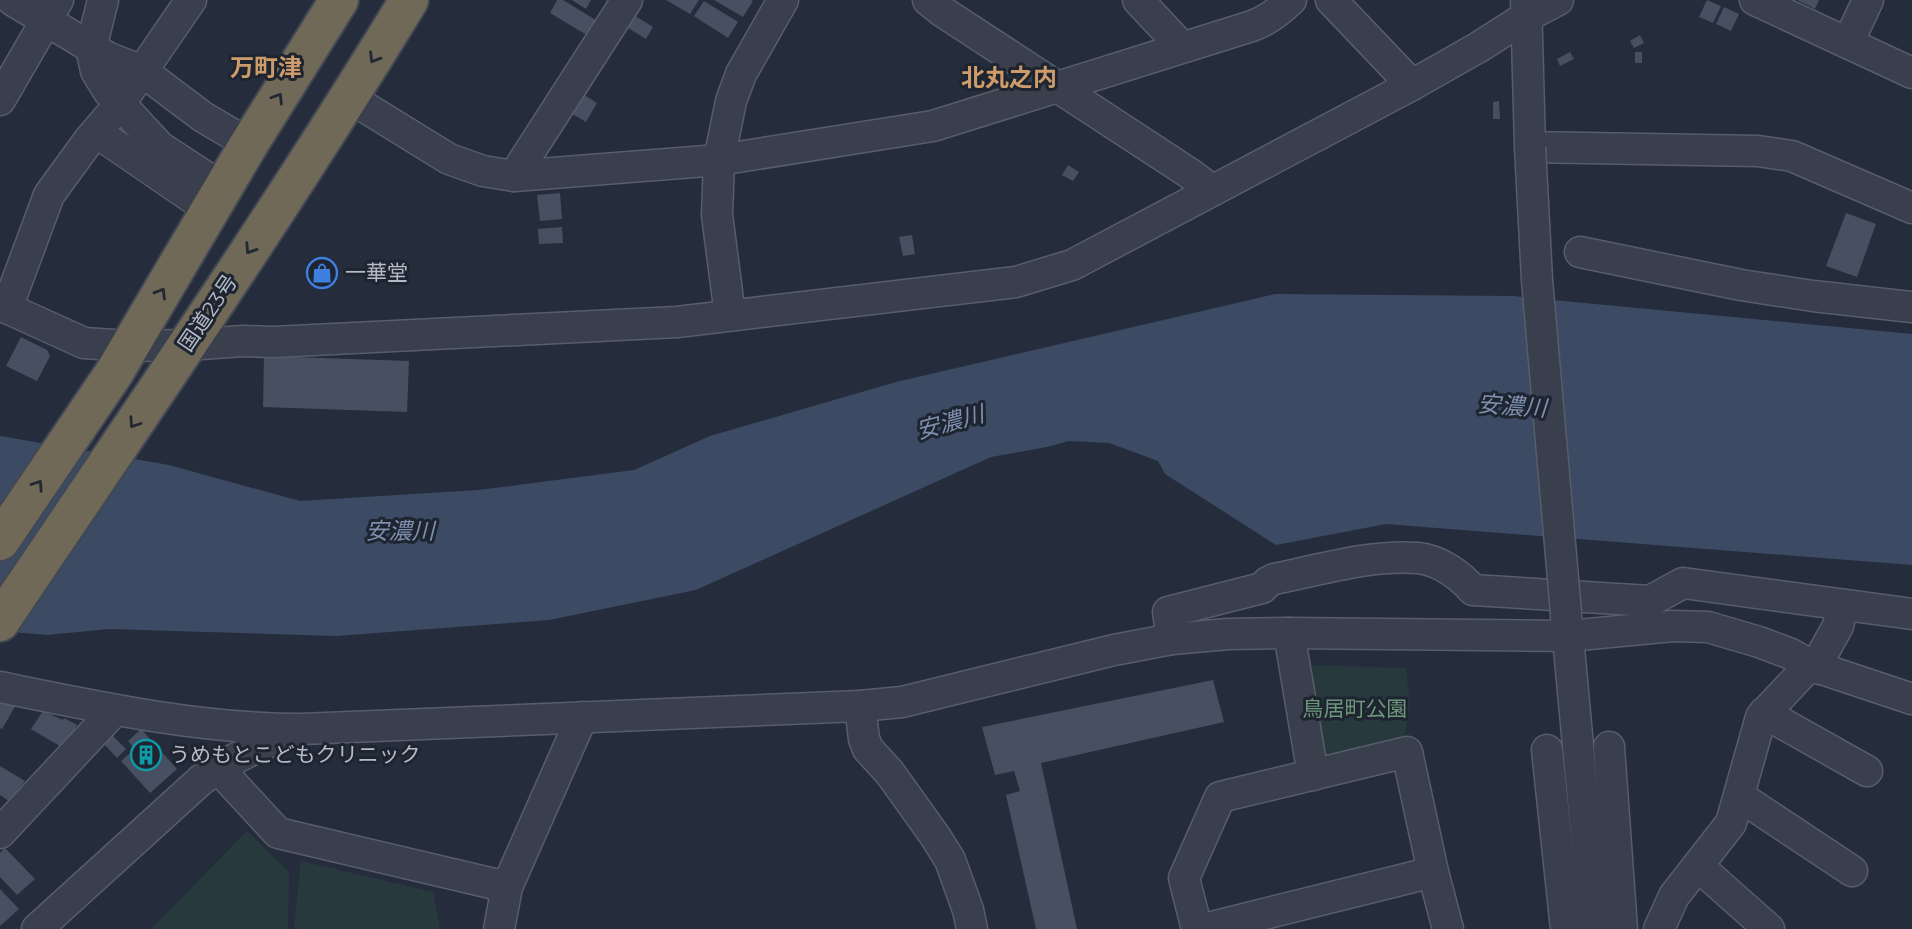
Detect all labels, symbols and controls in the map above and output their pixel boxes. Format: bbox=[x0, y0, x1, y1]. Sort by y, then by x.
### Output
one-way arrow bbox=[369, 51, 382, 64]
district label: 万町津 bbox=[230, 53, 302, 82]
district label: 北丸之内 bbox=[961, 63, 1057, 92]
one-way arrow bbox=[270, 92, 283, 105]
one-way arrow bbox=[245, 242, 258, 255]
shop icon: 一華堂 bbox=[305, 256, 339, 290]
place label: 一華堂 bbox=[345, 260, 408, 285]
street label: 国道23号 bbox=[173, 270, 242, 356]
one-way arrow bbox=[153, 287, 166, 300]
water label: 安濃川 bbox=[1477, 390, 1550, 423]
water label: 安濃川 bbox=[913, 399, 990, 444]
one-way arrow bbox=[130, 415, 142, 428]
one-way arrow bbox=[30, 480, 42, 493]
water label: 安濃川 bbox=[366, 517, 438, 545]
park label: 鳥居町公園 bbox=[1303, 696, 1408, 721]
building icon: うめもとこどもクリニック bbox=[129, 738, 163, 772]
place label: うめもとこどもクリニック bbox=[169, 742, 421, 767]

